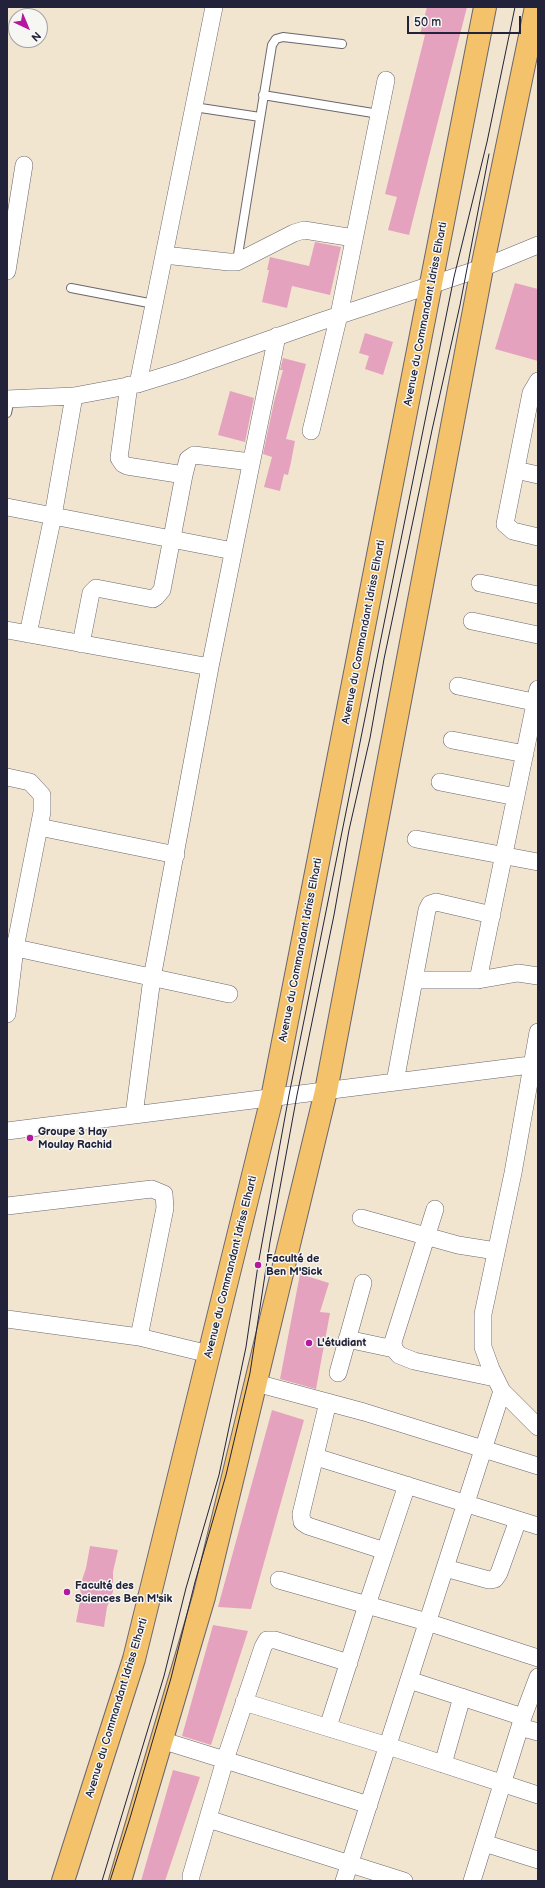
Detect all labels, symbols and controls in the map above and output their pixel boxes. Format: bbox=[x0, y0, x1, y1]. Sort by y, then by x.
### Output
north arrow bbox=[8, 8, 48, 48]
scale bar bbox=[409, 8, 523, 34]
text: 50 m bbox=[414, 15, 441, 30]
text: N bbox=[29, 29, 43, 44]
street label: Avenue du Commandant Idriss Elharti bbox=[402, 221, 450, 407]
street label: Avenue du Commandant Idriss Elharti bbox=[340, 539, 388, 725]
street label: Avenue du Commandant Idriss Elharti bbox=[277, 857, 325, 1043]
place label: Groupe 3 Hay Moulay Rachid bbox=[38, 1125, 112, 1151]
marker: Groupe 3 Hay Moulay Rachid bbox=[25, 1133, 35, 1143]
street label: Avenue du Commandant Idriss Elharti bbox=[202, 1175, 260, 1359]
place label: Faculté de Ben M'Sick bbox=[266, 1252, 322, 1278]
marker: Faculté de Ben M'Sick bbox=[253, 1260, 263, 1270]
place label: L'étudiant bbox=[317, 1336, 366, 1350]
marker: L'étudiant bbox=[304, 1338, 314, 1348]
place label: Faculté des Sciences Ben M'sik bbox=[75, 1579, 172, 1605]
marker: Faculté des Sciences Ben M'sik bbox=[62, 1587, 72, 1597]
street label: Avenue du Commandant Idriss Elharti bbox=[83, 1617, 151, 1799]

